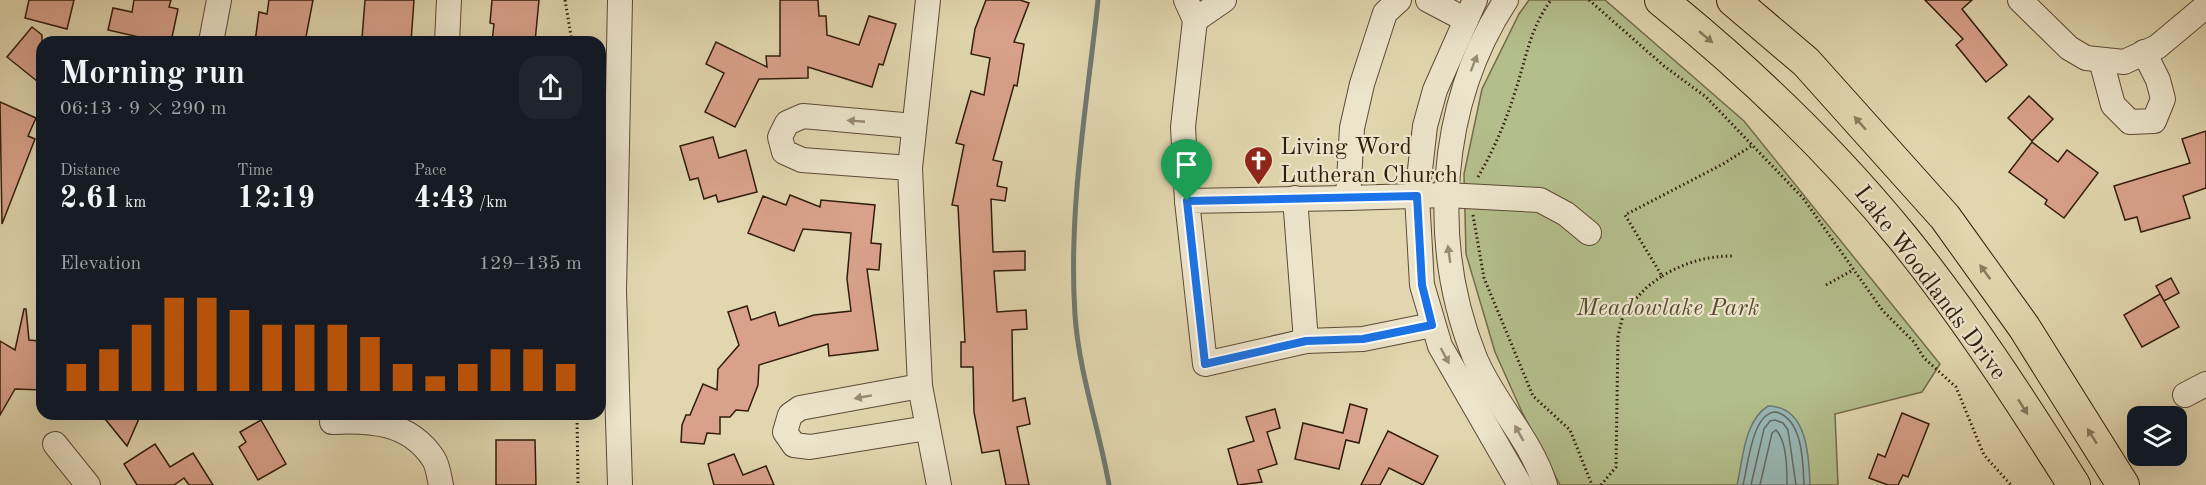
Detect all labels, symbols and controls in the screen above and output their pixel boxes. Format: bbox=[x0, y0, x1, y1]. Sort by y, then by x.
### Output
one-way arrow bbox=[1698, 30, 1713, 43]
one-way arrow bbox=[1470, 53, 1480, 71]
button: share bbox=[519, 56, 582, 119]
text: Morning run bbox=[60, 58, 245, 91]
text: 06:13 · 9 × 290 m bbox=[60, 99, 227, 119]
one-way arrow bbox=[846, 116, 865, 126]
one-way arrow bbox=[1854, 116, 1867, 131]
place label: Living Word Lutheran Church bbox=[1280, 136, 1458, 188]
pin bbox=[1161, 139, 1212, 201]
church icon: Living Word Lutheran Church bbox=[1243, 144, 1275, 186]
icon: arrive bbox=[1170, 148, 1203, 181]
text: Distance bbox=[60, 163, 120, 179]
text: Time bbox=[237, 163, 273, 179]
text: Pace bbox=[414, 163, 446, 179]
street label: Lake Woodlands Drive bbox=[1849, 182, 2010, 385]
text: 2.61 bbox=[60, 184, 121, 214]
text: 12:19 bbox=[237, 184, 315, 214]
text: 4:43 bbox=[414, 184, 475, 214]
text: km bbox=[121, 195, 146, 211]
text: /km bbox=[475, 195, 507, 211]
one-way arrow bbox=[1444, 244, 1453, 263]
text: Elevation bbox=[60, 254, 141, 274]
text: 129–135 m bbox=[479, 254, 582, 274]
one-way arrow bbox=[1979, 265, 1991, 281]
park label: Meadowlake Park bbox=[1576, 297, 1759, 321]
one-way arrow bbox=[1440, 347, 1450, 364]
one-way arrow bbox=[853, 393, 872, 402]
one-way arrow bbox=[2018, 399, 2029, 415]
map controls bbox=[2127, 406, 2187, 466]
button: layers bbox=[2127, 406, 2187, 466]
one-way arrow bbox=[1513, 425, 1524, 441]
one-way arrow bbox=[2086, 428, 2097, 444]

